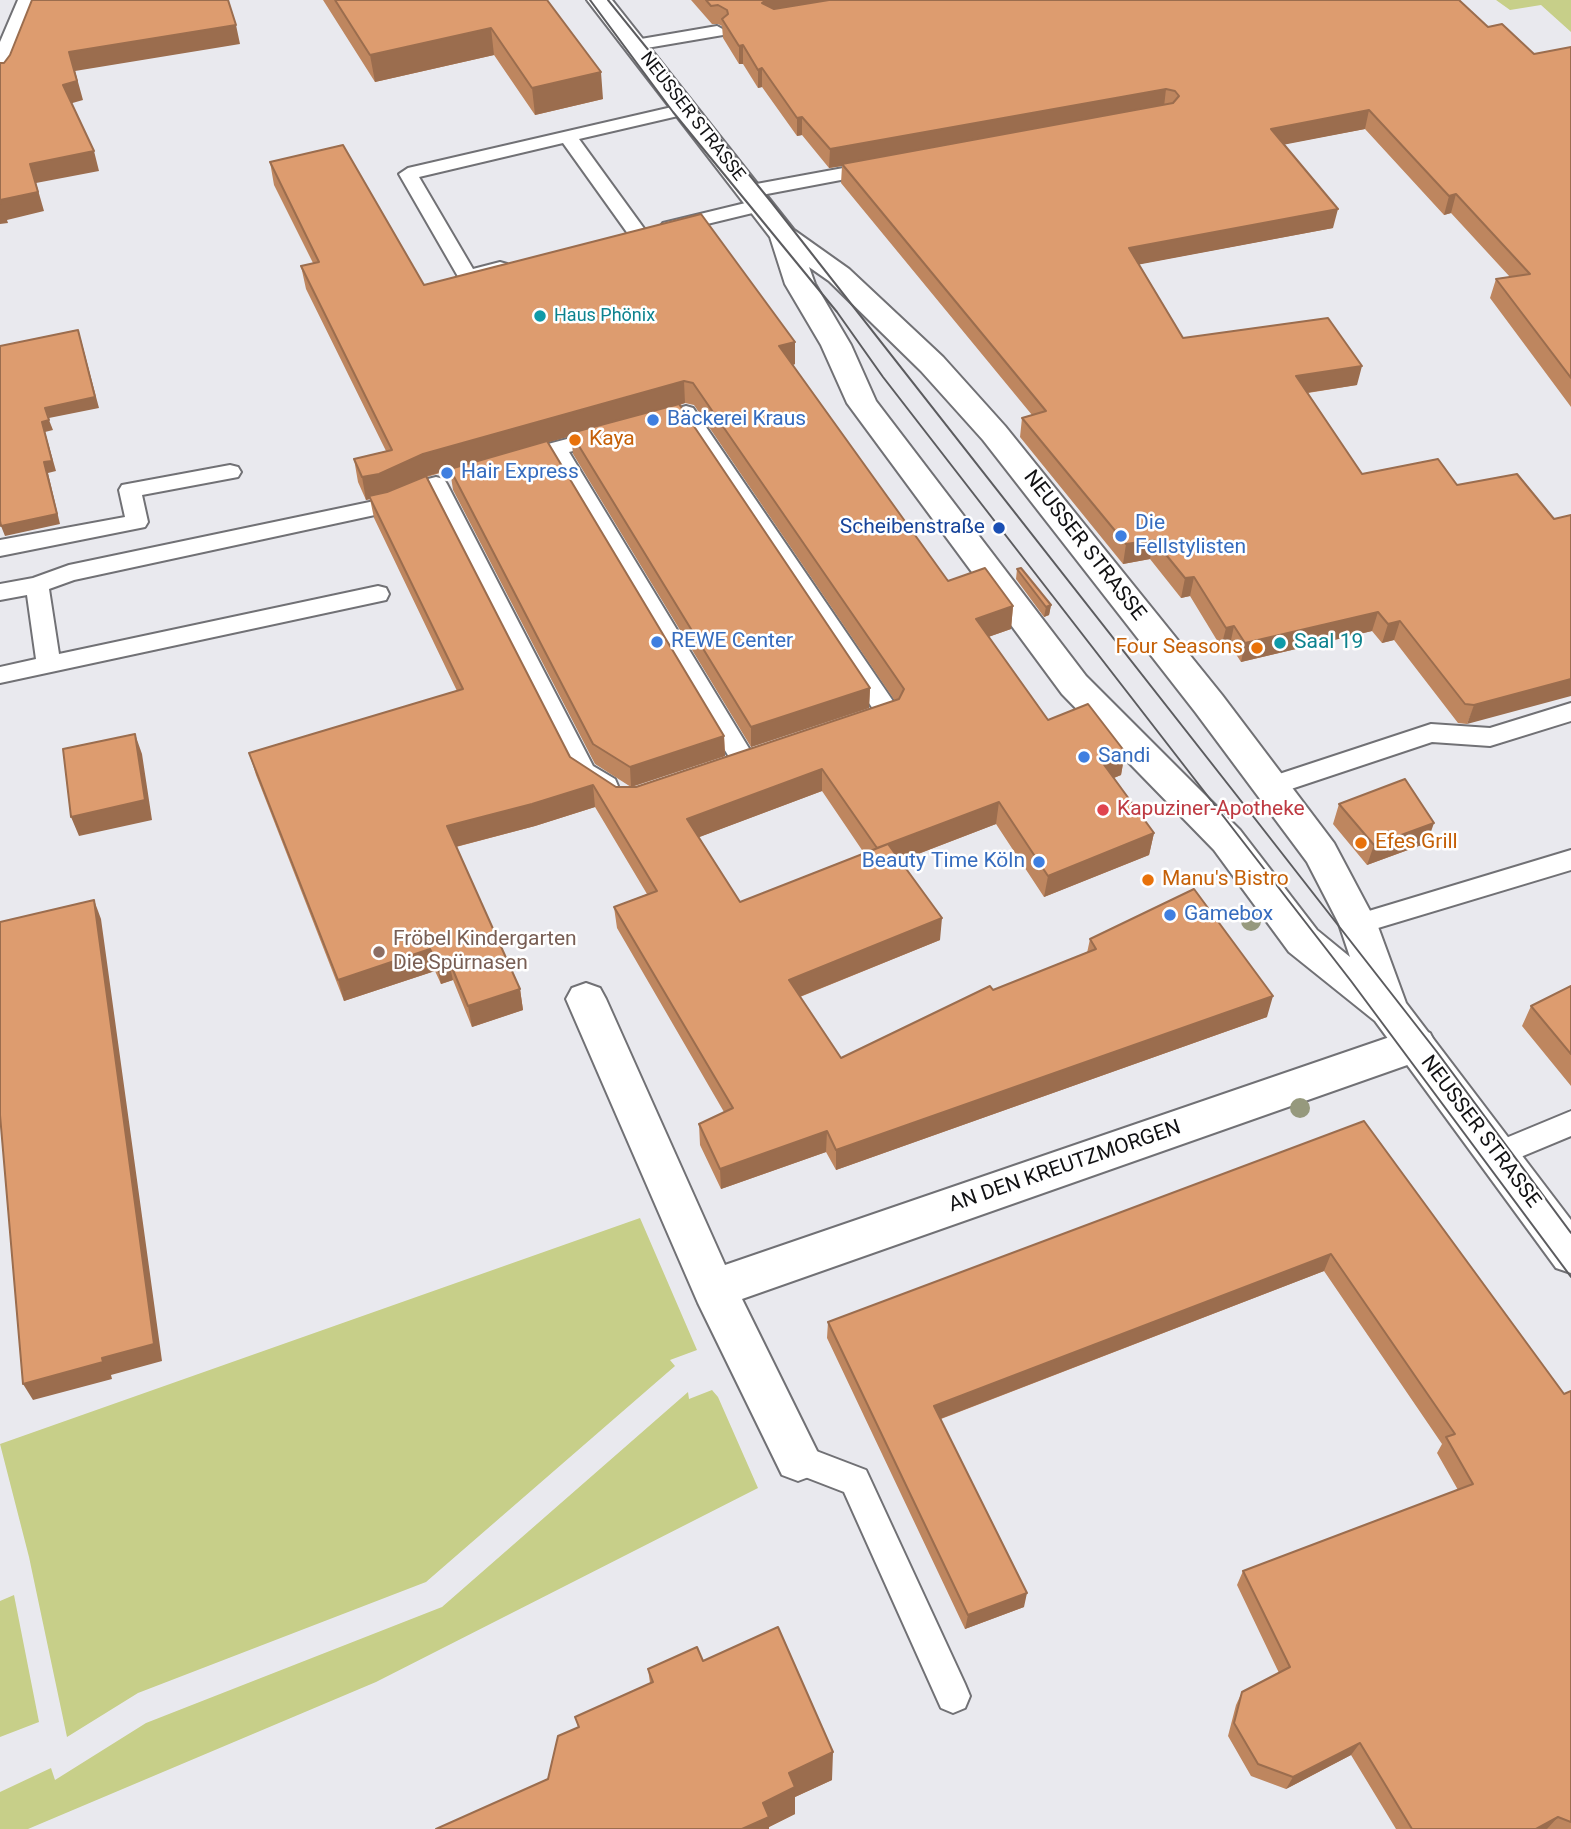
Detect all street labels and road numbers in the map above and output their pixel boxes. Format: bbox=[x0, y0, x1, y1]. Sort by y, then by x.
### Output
street label: NEUSSER STRASSE bbox=[635, 48, 749, 186]
street label: NEUSSER STRASSE bbox=[1017, 466, 1151, 626]
street label: NEUSSER STRASSE bbox=[1415, 1051, 1545, 1213]
street label: AN DEN KREUTZMORGEN bbox=[946, 1115, 1184, 1219]

